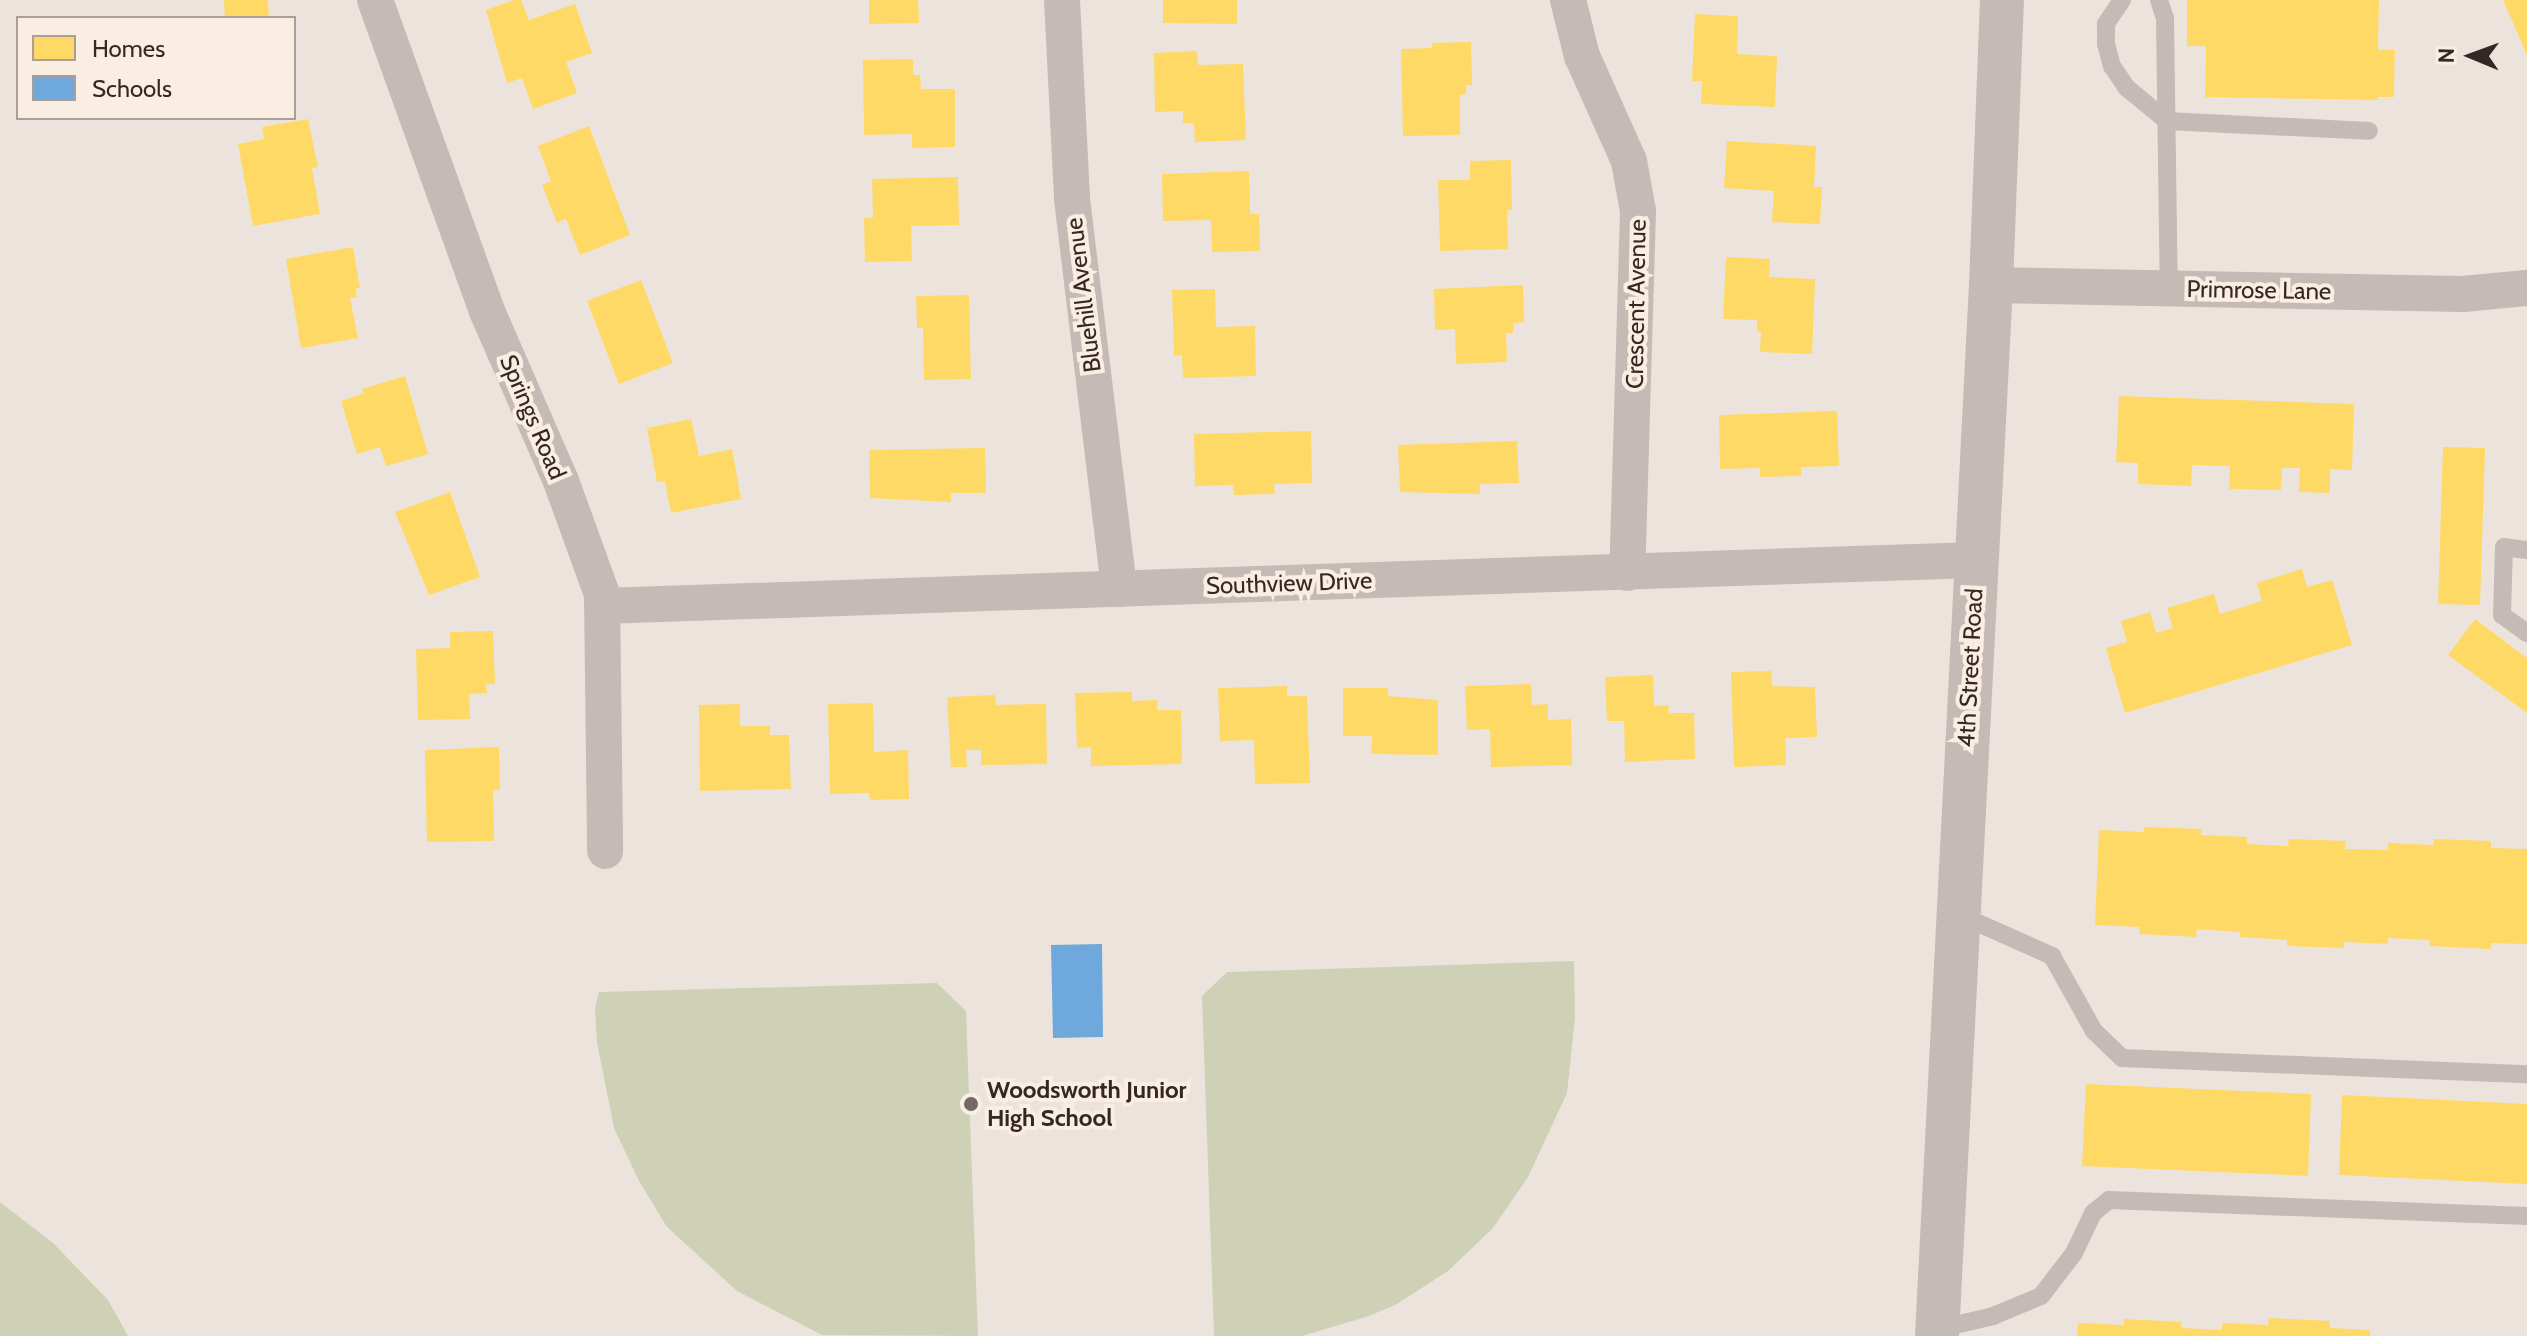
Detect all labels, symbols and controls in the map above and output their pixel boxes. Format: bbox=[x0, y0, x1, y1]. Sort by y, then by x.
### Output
legend bbox=[16, 16, 296, 120]
north arrow bbox=[2431, 16, 2511, 96]
text: Homes bbox=[92, 34, 165, 63]
text: N bbox=[2433, 48, 2460, 64]
text: Schools bbox=[92, 74, 172, 103]
street label: Bluehill Avenue bbox=[1059, 216, 1107, 374]
street label: Crescent Avenue bbox=[1620, 219, 1652, 389]
street label: Primrose Lane bbox=[2186, 274, 2332, 306]
street label: Springs Road bbox=[494, 350, 572, 484]
street label: Southview Drive bbox=[1205, 566, 1373, 600]
street label: 4th Street Road bbox=[1951, 588, 1989, 748]
place label: Woodsworth Junior High School bbox=[987, 1076, 1186, 1132]
marker: Woodsworth Junior High School bbox=[962, 1095, 980, 1113]

